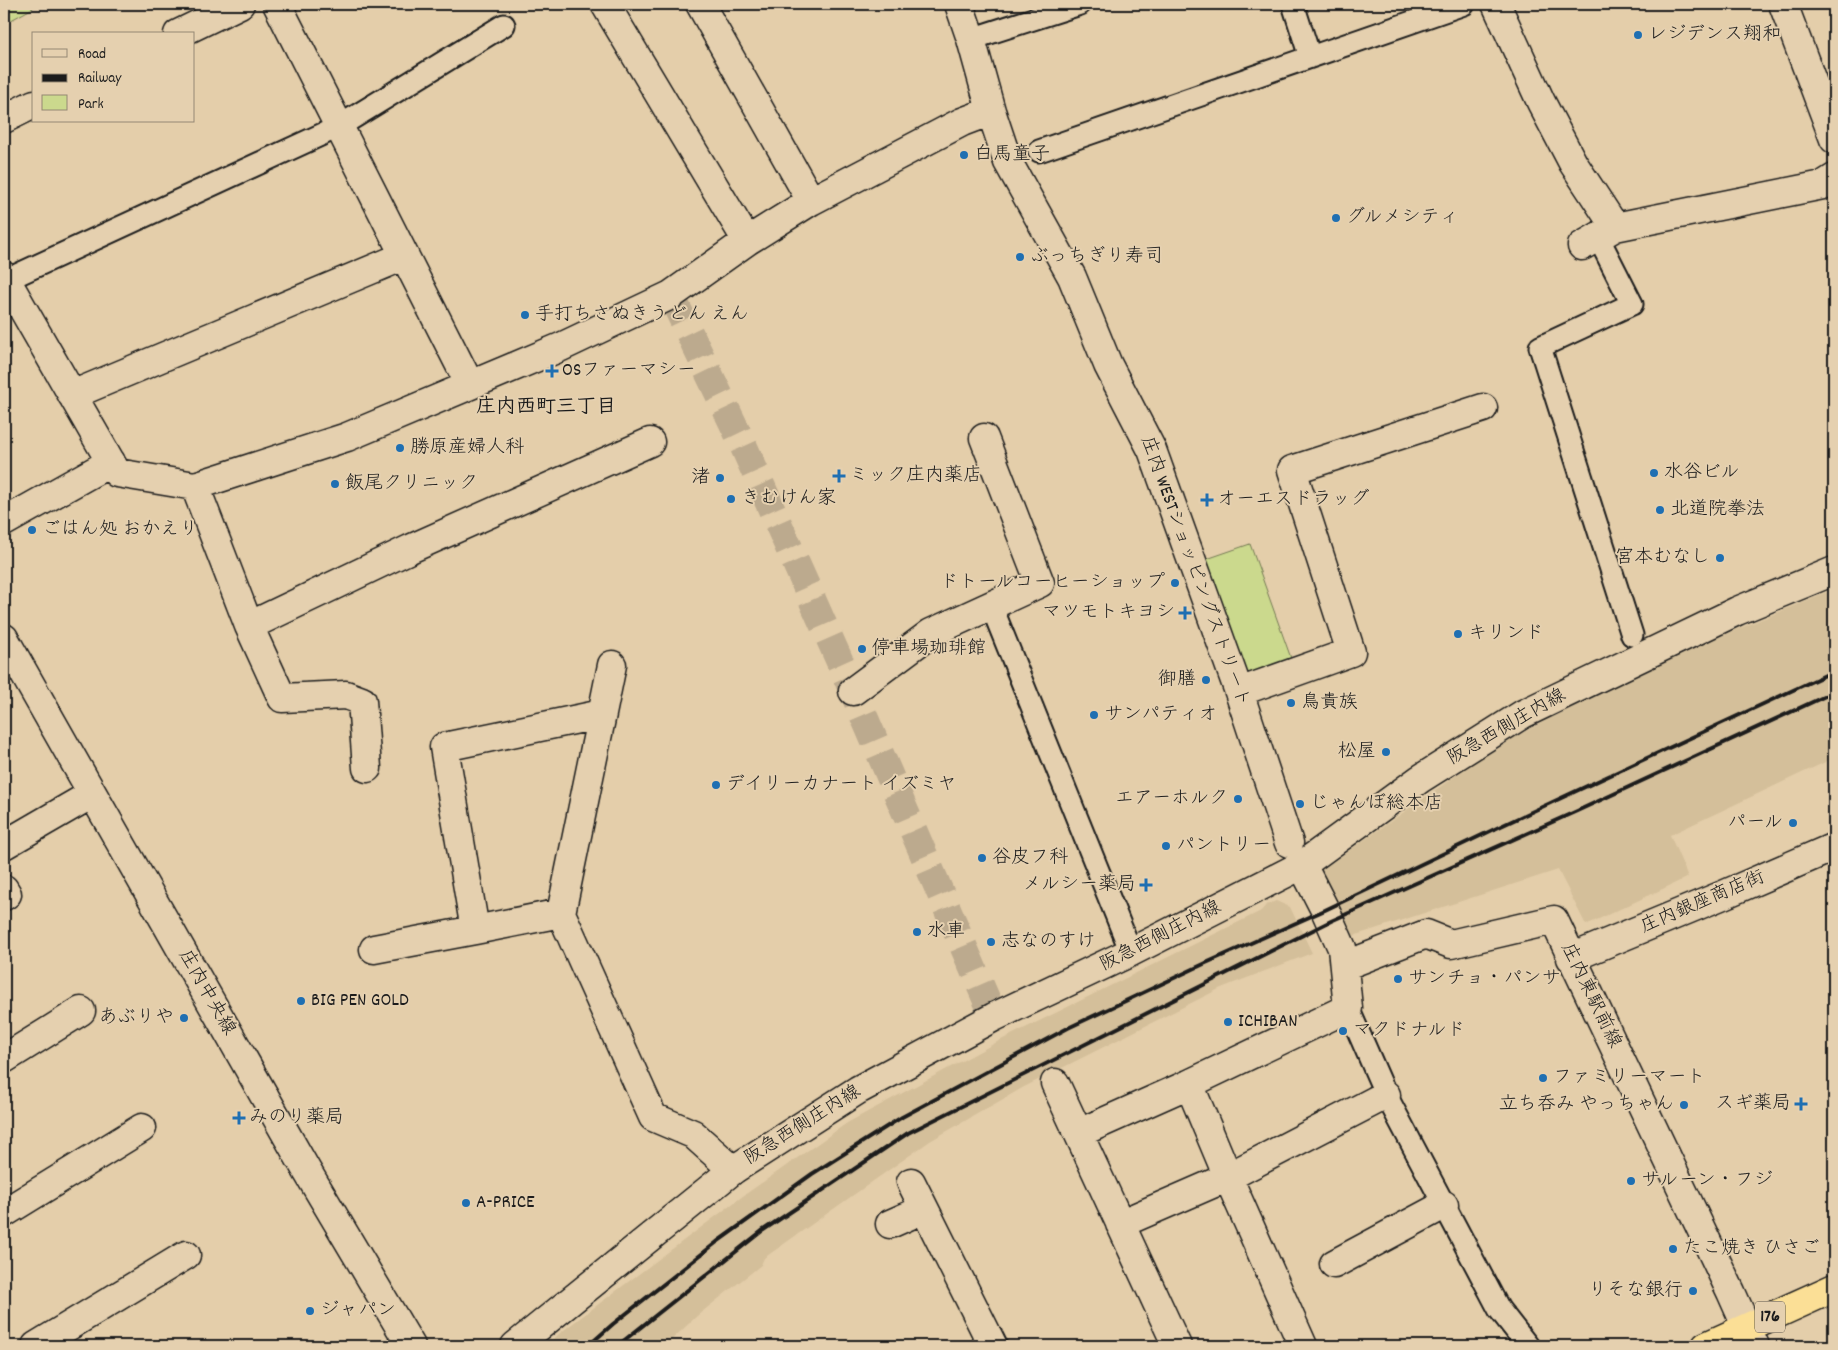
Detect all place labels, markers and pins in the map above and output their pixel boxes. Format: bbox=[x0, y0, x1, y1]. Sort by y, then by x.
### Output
place label: レジデンス翔和 bbox=[1648, 22, 1781, 49]
marker: レジデンス翔和 bbox=[1632, 29, 1644, 41]
place label: 白馬童子 bbox=[974, 142, 1050, 169]
marker: 白馬童子 bbox=[958, 149, 970, 161]
place label: グルメシティ bbox=[1346, 205, 1458, 232]
marker: グルメシティ bbox=[1330, 212, 1342, 224]
place label: ぶっちぎり寿司 bbox=[1030, 244, 1163, 271]
marker: ぶっちぎり寿司 bbox=[1014, 251, 1026, 263]
place label: 手打ちさぬきうどん えん bbox=[535, 302, 749, 329]
marker: 手打ちさぬきうどん えん bbox=[519, 309, 531, 321]
place label: OSファーマシー bbox=[562, 358, 696, 385]
marker: OSファーマシー bbox=[546, 365, 558, 377]
place label: 勝原産婦人科 bbox=[410, 435, 524, 462]
marker: 勝原産婦人科 bbox=[394, 442, 406, 454]
place label: 水谷ビル bbox=[1664, 460, 1740, 487]
place label: ミック庄内薬店 bbox=[849, 463, 982, 490]
place label: 渚 bbox=[691, 465, 710, 492]
marker: 水谷ビル bbox=[1648, 467, 1660, 479]
marker: ミック庄内薬店 bbox=[833, 470, 845, 482]
place label: 飯尾クリニック bbox=[345, 471, 478, 498]
marker: 渚 bbox=[714, 472, 726, 484]
marker: 飯尾クリニック bbox=[329, 478, 341, 490]
place label: きむけん家 bbox=[741, 486, 836, 513]
place label: オーエスドラッグ bbox=[1217, 487, 1369, 514]
marker: きむけん家 bbox=[725, 493, 737, 505]
marker: オーエスドラッグ bbox=[1201, 494, 1213, 506]
place label: 北道院拳法 bbox=[1670, 497, 1765, 524]
marker: 北道院拳法 bbox=[1654, 504, 1666, 516]
place label: ごはん処 おかえり bbox=[42, 517, 198, 544]
marker: ごはん処 おかえり bbox=[26, 524, 38, 536]
place label: 宮本むなし bbox=[1615, 545, 1710, 572]
marker: 宮本むなし bbox=[1714, 552, 1726, 564]
place label: ドトールコーヒーショップ bbox=[940, 570, 1165, 597]
marker: ドトールコーヒーショップ bbox=[1169, 577, 1181, 589]
place label: マツモトキヨシ bbox=[1042, 600, 1175, 627]
marker: マツモトキヨシ bbox=[1179, 607, 1191, 619]
place label: キリンド bbox=[1468, 621, 1544, 648]
marker: キリンド bbox=[1452, 628, 1464, 640]
place label: 停車場珈琲館 bbox=[872, 636, 986, 663]
marker: 停車場珈琲館 bbox=[856, 643, 868, 655]
place label: 御膳 bbox=[1158, 667, 1196, 694]
marker: 御膳 bbox=[1200, 674, 1212, 686]
place label: 鳥貴族 bbox=[1301, 690, 1358, 717]
marker: 鳥貴族 bbox=[1285, 697, 1297, 709]
place label: サンパティオ bbox=[1104, 702, 1217, 729]
marker: サンパティオ bbox=[1088, 709, 1100, 721]
place label: 松屋 bbox=[1338, 739, 1376, 766]
marker: 松屋 bbox=[1380, 746, 1392, 758]
place label: デイリーカナート イズミヤ bbox=[726, 772, 956, 799]
marker: デイリーカナート イズミヤ bbox=[710, 779, 722, 791]
place label: エアーホルク bbox=[1115, 786, 1228, 813]
place label: じゃんぼ総本店 bbox=[1310, 791, 1443, 818]
marker: エアーホルク bbox=[1232, 793, 1244, 805]
marker: じゃんぼ総本店 bbox=[1294, 798, 1306, 810]
place label: パール bbox=[1727, 810, 1783, 837]
marker: パール bbox=[1787, 817, 1799, 829]
place label: パントリー bbox=[1176, 833, 1271, 860]
marker: パントリー bbox=[1160, 840, 1172, 852]
place label: 谷皮フ科 bbox=[992, 845, 1068, 872]
marker: 谷皮フ科 bbox=[976, 852, 988, 864]
place label: メルシー薬局 bbox=[1022, 872, 1136, 899]
marker: メルシー薬局 bbox=[1140, 879, 1152, 891]
place label: 水車 bbox=[927, 919, 965, 946]
marker: 水車 bbox=[911, 926, 923, 938]
place label: 志なのすけ bbox=[1001, 929, 1096, 956]
marker: 志なのすけ bbox=[985, 936, 997, 948]
place label: サンチョ・パンサ bbox=[1408, 966, 1560, 993]
marker: サンチョ・パンサ bbox=[1392, 973, 1404, 985]
place label: BIG PEN GOLD bbox=[311, 988, 409, 1015]
marker: BIG PEN GOLD bbox=[295, 995, 307, 1007]
place label: あぶりや bbox=[98, 1005, 174, 1032]
place label: ICHIBAN bbox=[1238, 1009, 1298, 1036]
marker: あぶりや bbox=[178, 1012, 190, 1024]
marker: ICHIBAN bbox=[1222, 1016, 1234, 1028]
place label: マクドナルド bbox=[1353, 1018, 1465, 1045]
marker: マクドナルド bbox=[1337, 1025, 1349, 1037]
place label: ファミリーマート bbox=[1553, 1065, 1705, 1092]
marker: ファミリーマート bbox=[1537, 1072, 1549, 1084]
place label: スギ薬局 bbox=[1715, 1091, 1791, 1118]
place label: 立ち呑み やっちゃん bbox=[1499, 1092, 1674, 1119]
marker: スギ薬局 bbox=[1795, 1098, 1807, 1110]
marker: 立ち呑み やっちゃん bbox=[1678, 1099, 1690, 1111]
place label: みのり薬局 bbox=[249, 1105, 344, 1132]
marker: みのり薬局 bbox=[233, 1112, 245, 1124]
place label: サルーン・フジ bbox=[1641, 1168, 1773, 1195]
marker: サルーン・フジ bbox=[1625, 1175, 1637, 1187]
place label: A-PRICE bbox=[476, 1190, 535, 1217]
marker: A-PRICE bbox=[460, 1197, 472, 1209]
place label: たこ焼き ひさご bbox=[1683, 1236, 1820, 1263]
marker: たこ焼き ひさご bbox=[1667, 1243, 1679, 1255]
place label: りそな銀行 bbox=[1588, 1278, 1683, 1305]
marker: りそな銀行 bbox=[1687, 1285, 1699, 1297]
place label: ジャパン bbox=[320, 1298, 396, 1325]
marker: ジャパン bbox=[304, 1305, 316, 1317]

